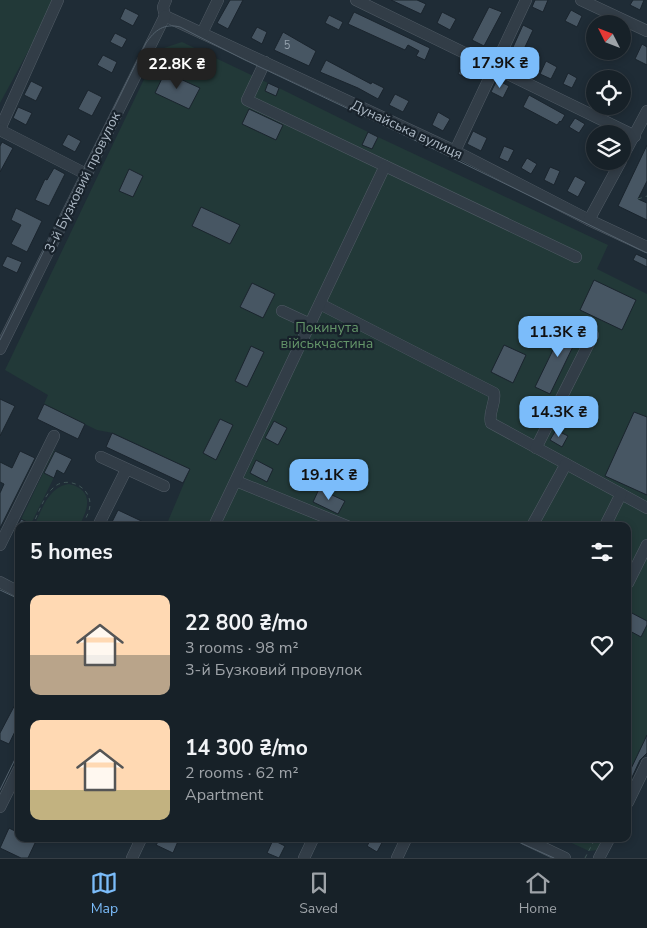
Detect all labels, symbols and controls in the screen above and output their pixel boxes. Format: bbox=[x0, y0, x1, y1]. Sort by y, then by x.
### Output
north arrow bbox=[586, 15, 631, 60]
map controls bbox=[586, 15, 631, 170]
house number: 5 bbox=[284, 38, 291, 53]
pin: 17.9K ₴ bbox=[454, 46, 546, 89]
pin: 22.8K ₴ bbox=[131, 48, 223, 90]
text: 17.9K ₴ bbox=[471, 52, 529, 74]
text: 22.8K ₴ bbox=[148, 53, 206, 75]
button: locate bbox=[586, 70, 631, 115]
street label: Дунайська вулиця bbox=[348, 95, 466, 164]
street label: 3-й Бузковий провулок bbox=[40, 108, 125, 256]
button: layers bbox=[586, 125, 631, 170]
pin: 11.3K ₴ bbox=[512, 316, 604, 358]
park label: Покинута військчастина bbox=[281, 318, 373, 353]
text: 11.3K ₴ bbox=[529, 321, 587, 343]
pin: 14.3K ₴ bbox=[513, 396, 605, 438]
text: 14.3K ₴ bbox=[530, 401, 588, 423]
pin: 19.1K ₴ bbox=[283, 458, 375, 501]
text: 19.1K ₴ bbox=[300, 464, 358, 486]
text: 5 homes bbox=[30, 538, 113, 566]
icon: filters bbox=[588, 538, 616, 566]
text: 22 800 ₴/mo bbox=[185, 609, 308, 637]
icon: home bbox=[70, 615, 130, 675]
icon: heart bbox=[588, 631, 616, 659]
text: 3 rooms · 98 m² bbox=[185, 637, 298, 659]
text: 3-й Бузковий провулок bbox=[185, 659, 362, 681]
text: 14 300 ₴/mo bbox=[185, 734, 308, 762]
icon: home bbox=[70, 740, 130, 800]
icon: heart bbox=[588, 756, 616, 784]
text: 2 rooms · 62 m² bbox=[185, 762, 298, 784]
text: Apartment bbox=[185, 784, 263, 806]
tab: Map bbox=[90, 869, 118, 918]
tab: Saved bbox=[299, 869, 338, 918]
tab: Home bbox=[519, 869, 557, 918]

